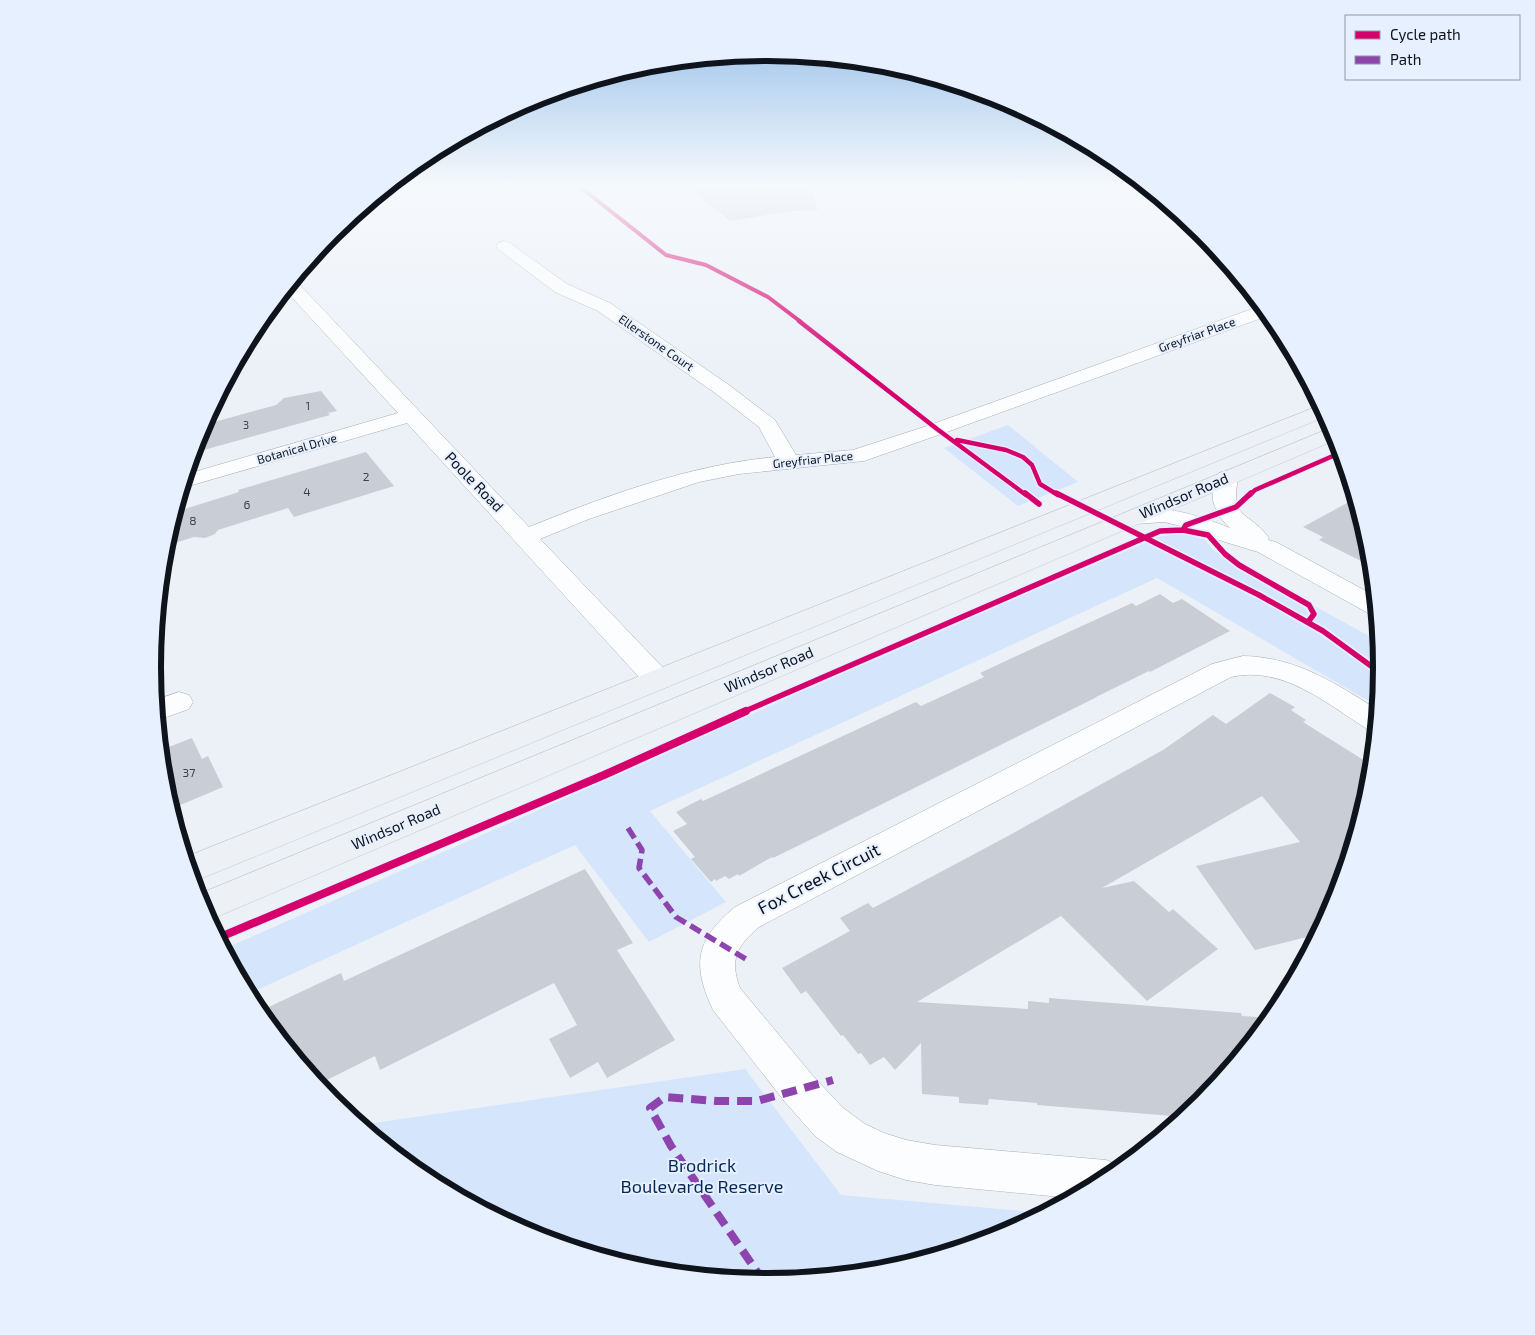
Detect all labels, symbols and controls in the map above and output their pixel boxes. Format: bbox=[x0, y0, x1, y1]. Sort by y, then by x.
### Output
legend bbox=[1345, 15, 1520, 80]
text: Cycle path bbox=[1390, 25, 1461, 43]
text: Path bbox=[1390, 50, 1421, 68]
street label: Ellerstone Court bbox=[616, 311, 697, 374]
street label: Greyfriar Place bbox=[1156, 314, 1237, 354]
house number: 1 bbox=[306, 399, 310, 412]
house number: 3 bbox=[243, 418, 249, 431]
street label: Botanical Drive bbox=[255, 430, 338, 466]
street label: Poole Road bbox=[442, 448, 508, 515]
street label: Greyfriar Place bbox=[772, 448, 854, 470]
street label: Windsor Road bbox=[1136, 468, 1231, 522]
house number: 2 bbox=[363, 469, 370, 483]
house number: 4 bbox=[303, 484, 311, 498]
house number: 6 bbox=[244, 497, 251, 511]
house number: 8 bbox=[189, 513, 197, 527]
street label: Windsor Road bbox=[721, 642, 816, 696]
house number: 37 bbox=[183, 765, 195, 779]
street label: Windsor Road bbox=[348, 799, 443, 853]
street label: Fox Creek Circuit bbox=[754, 838, 884, 918]
park label: Brodrick Boulevarde Reserve bbox=[621, 1154, 783, 1197]

